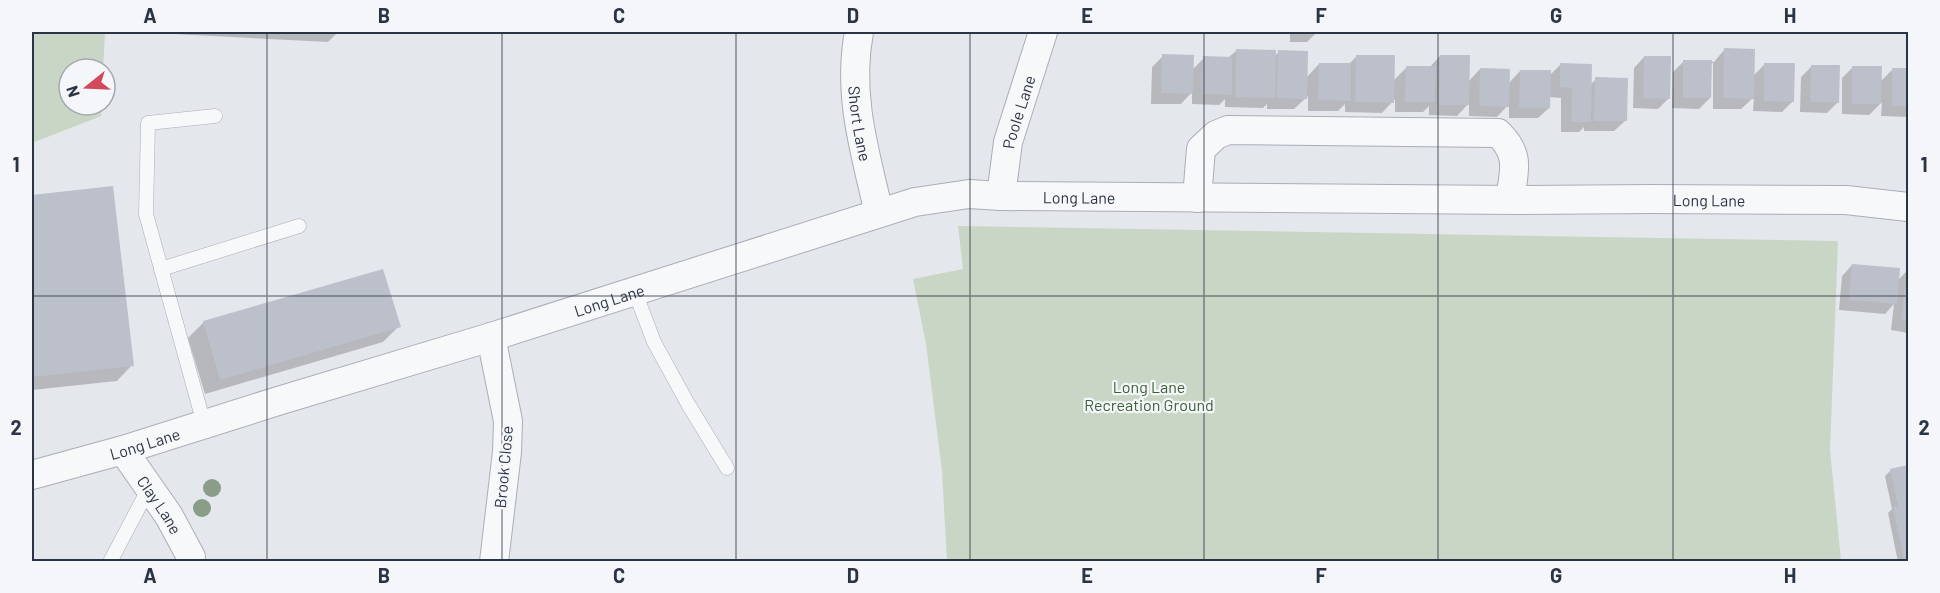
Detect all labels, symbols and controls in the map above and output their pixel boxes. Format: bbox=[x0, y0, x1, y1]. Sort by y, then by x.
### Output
text: A bbox=[143, 3, 157, 27]
text: B bbox=[378, 3, 390, 27]
text: C bbox=[613, 3, 625, 27]
text: D bbox=[847, 3, 859, 27]
text: E bbox=[1081, 3, 1093, 27]
text: F bbox=[1315, 3, 1327, 27]
text: G bbox=[1550, 3, 1562, 27]
text: H bbox=[1784, 3, 1796, 27]
north arrow bbox=[57, 57, 117, 117]
street label: Poole Lane bbox=[998, 73, 1038, 150]
text: N bbox=[62, 84, 83, 100]
street label: Short Lane bbox=[846, 85, 876, 163]
text: 1 bbox=[12, 152, 20, 176]
text: 1 bbox=[1920, 152, 1928, 176]
street label: Long Lane bbox=[1043, 187, 1115, 206]
street label: Long Lane bbox=[1673, 190, 1745, 209]
street label: Long Lane bbox=[571, 279, 646, 320]
park label: Long Lane Recreation Ground bbox=[1084, 377, 1214, 414]
text: 2 bbox=[10, 415, 22, 439]
text: 2 bbox=[1918, 415, 1930, 439]
street label: Long Lane bbox=[107, 423, 182, 463]
street label: Brook Close bbox=[490, 425, 516, 509]
street label: Clay Lane bbox=[134, 471, 186, 537]
text: A bbox=[143, 563, 157, 587]
text: B bbox=[378, 563, 390, 587]
text: C bbox=[613, 563, 625, 587]
text: D bbox=[847, 563, 859, 587]
text: E bbox=[1081, 563, 1093, 587]
text: F bbox=[1315, 563, 1327, 587]
text: G bbox=[1550, 563, 1562, 587]
text: H bbox=[1784, 563, 1796, 587]

